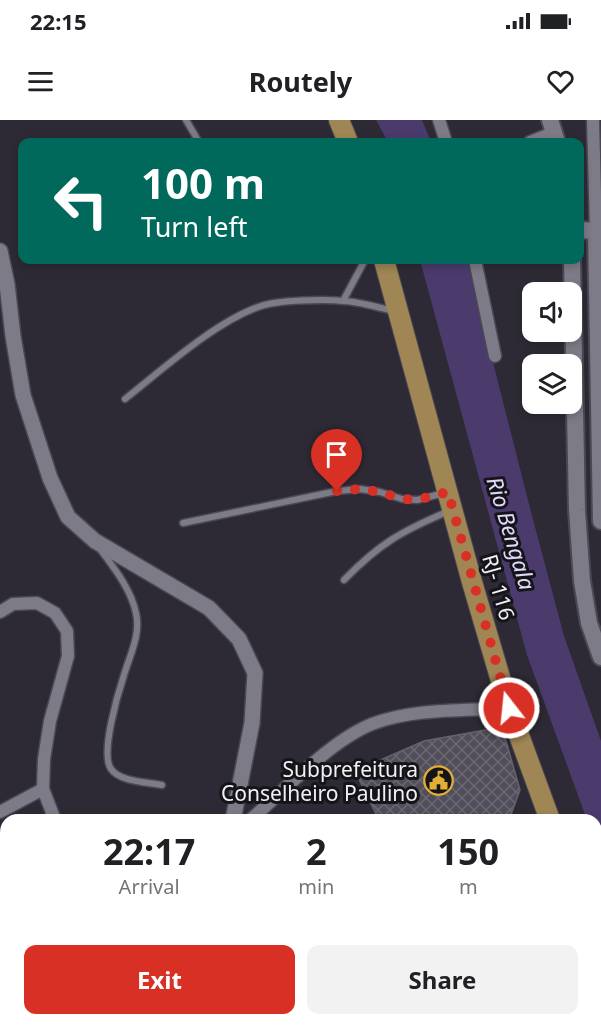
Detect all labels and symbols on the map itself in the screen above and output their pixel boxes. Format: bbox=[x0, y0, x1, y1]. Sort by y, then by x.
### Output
pin bbox=[311, 429, 362, 491]
water label: Rio Bengala bbox=[481, 473, 544, 594]
street label: RJ- 116 bbox=[476, 551, 522, 623]
position arrow bbox=[477, 676, 541, 740]
place label: Subprefeitura Conselheiro Paulino bbox=[221, 755, 418, 807]
public building icon: Subprefeitura Conselheiro Paulino bbox=[423, 765, 455, 797]

